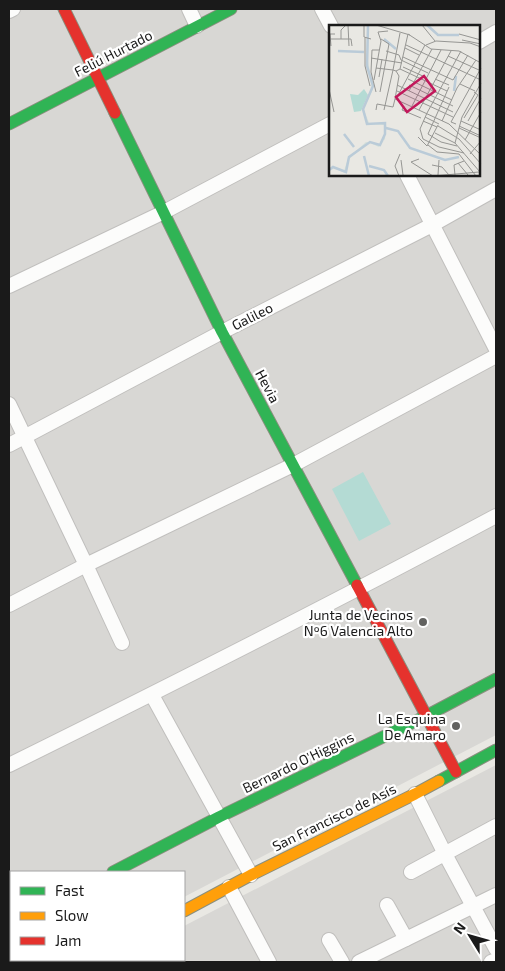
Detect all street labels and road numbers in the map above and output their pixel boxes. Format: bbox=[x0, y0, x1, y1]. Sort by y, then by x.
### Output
street label: Feliú Hurtado bbox=[71, 26, 155, 80]
street label: Galileo bbox=[229, 298, 275, 334]
street label: Hevia bbox=[252, 366, 284, 406]
street label: Bernardo O'Higgins bbox=[240, 728, 356, 796]
street label: San Francisco de Asís bbox=[269, 780, 399, 854]

